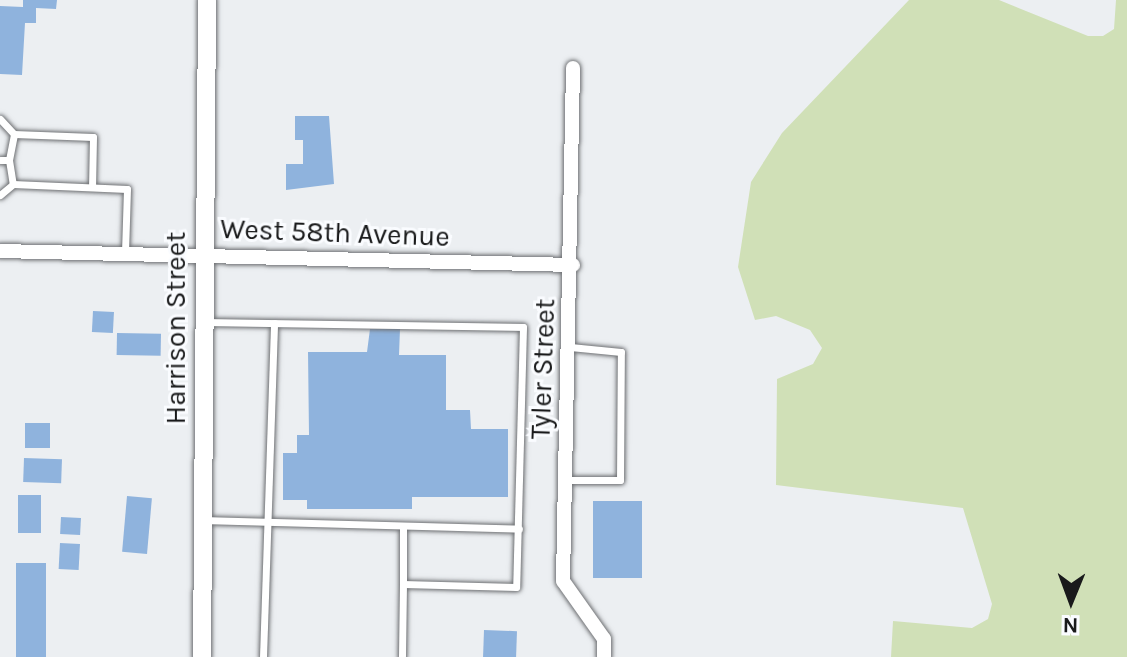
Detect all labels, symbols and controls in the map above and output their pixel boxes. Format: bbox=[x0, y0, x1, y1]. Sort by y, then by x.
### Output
street label: West 58th Avenue bbox=[220, 212, 450, 254]
street label: Harrison Street bbox=[159, 231, 193, 425]
street label: Tyler Street bbox=[524, 298, 562, 440]
north arrow bbox=[1031, 561, 1111, 641]
text: N bbox=[1062, 612, 1079, 638]

